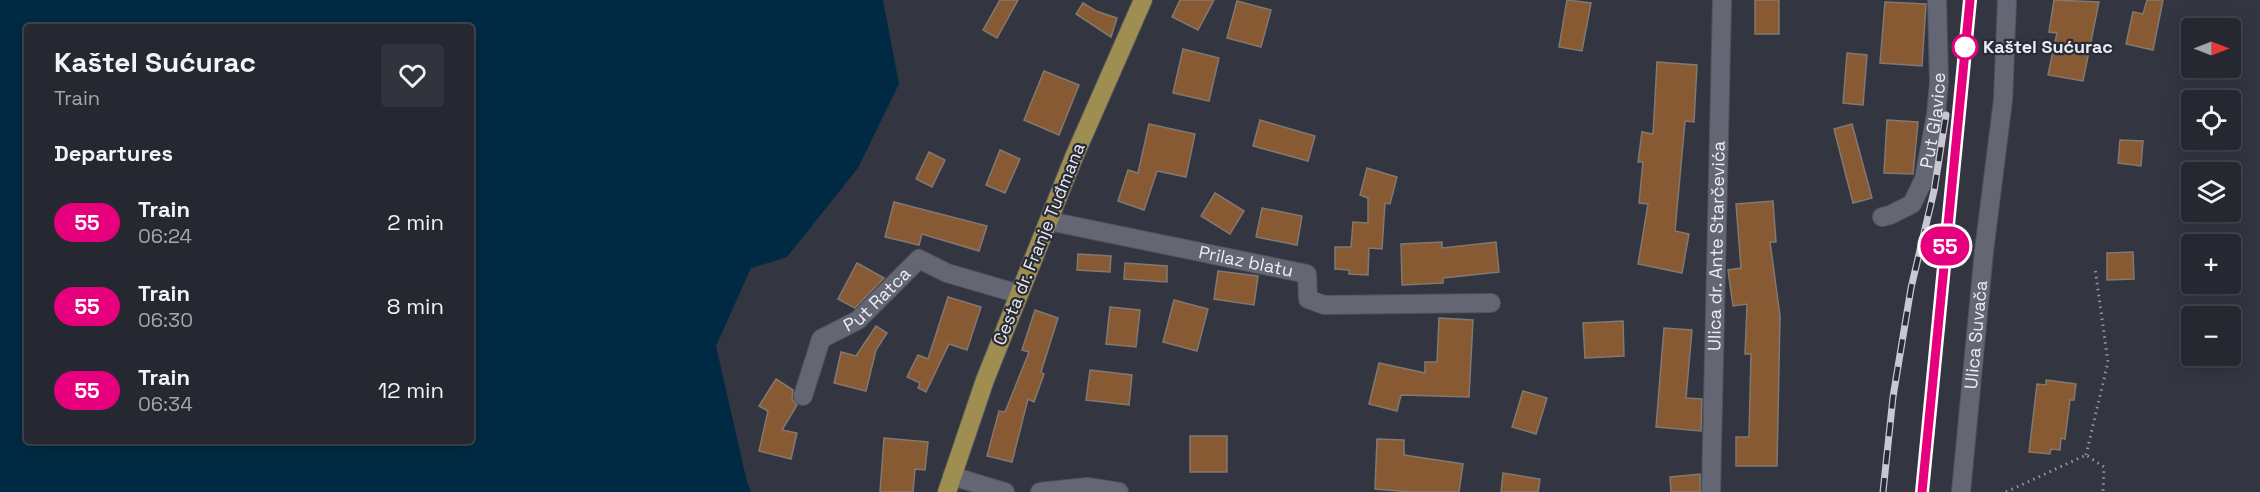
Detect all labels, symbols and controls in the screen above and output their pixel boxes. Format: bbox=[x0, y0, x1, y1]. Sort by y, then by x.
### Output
north arrow bbox=[2181, 18, 2241, 78]
map controls bbox=[2181, 18, 2241, 366]
marker: Kaštel Sućurac bbox=[1952, 34, 1978, 60]
place label: Kaštel Sućurac bbox=[1983, 35, 2113, 58]
text: Kaštel Sućurac bbox=[54, 44, 256, 80]
button: heart bbox=[381, 44, 444, 107]
street label: Put Glavice bbox=[1914, 72, 1950, 170]
text: Train bbox=[54, 85, 100, 111]
button: locate bbox=[2181, 90, 2241, 150]
text: Departures bbox=[54, 139, 173, 167]
street label: Cesta dr. Franje Tuđmana bbox=[987, 139, 1090, 348]
street label: Ulica dr. Ante Starčevića bbox=[1702, 141, 1730, 351]
button: layers bbox=[2181, 162, 2241, 222]
text: Train bbox=[138, 195, 190, 223]
text: 2 min bbox=[387, 208, 444, 236]
text: 55 bbox=[74, 209, 100, 236]
text: 06:24 bbox=[138, 223, 192, 249]
line badge: 55 bbox=[1918, 226, 1972, 266]
text: 55 bbox=[1932, 233, 1958, 260]
button: + bbox=[2181, 234, 2241, 294]
street label: Prilaz blatu bbox=[1197, 240, 1295, 282]
street label: Put Ratca bbox=[839, 262, 915, 337]
text: Train bbox=[138, 279, 190, 307]
street label: Ulica Suvača bbox=[1959, 279, 1992, 390]
text: 8 min bbox=[387, 292, 444, 320]
text: 55 bbox=[74, 293, 100, 320]
button: − bbox=[2181, 306, 2241, 366]
text: 06:30 bbox=[138, 307, 193, 333]
text: Train bbox=[138, 363, 190, 391]
text: 12 min bbox=[378, 376, 444, 404]
text: 55 bbox=[74, 377, 100, 404]
text: 06:34 bbox=[138, 391, 193, 417]

